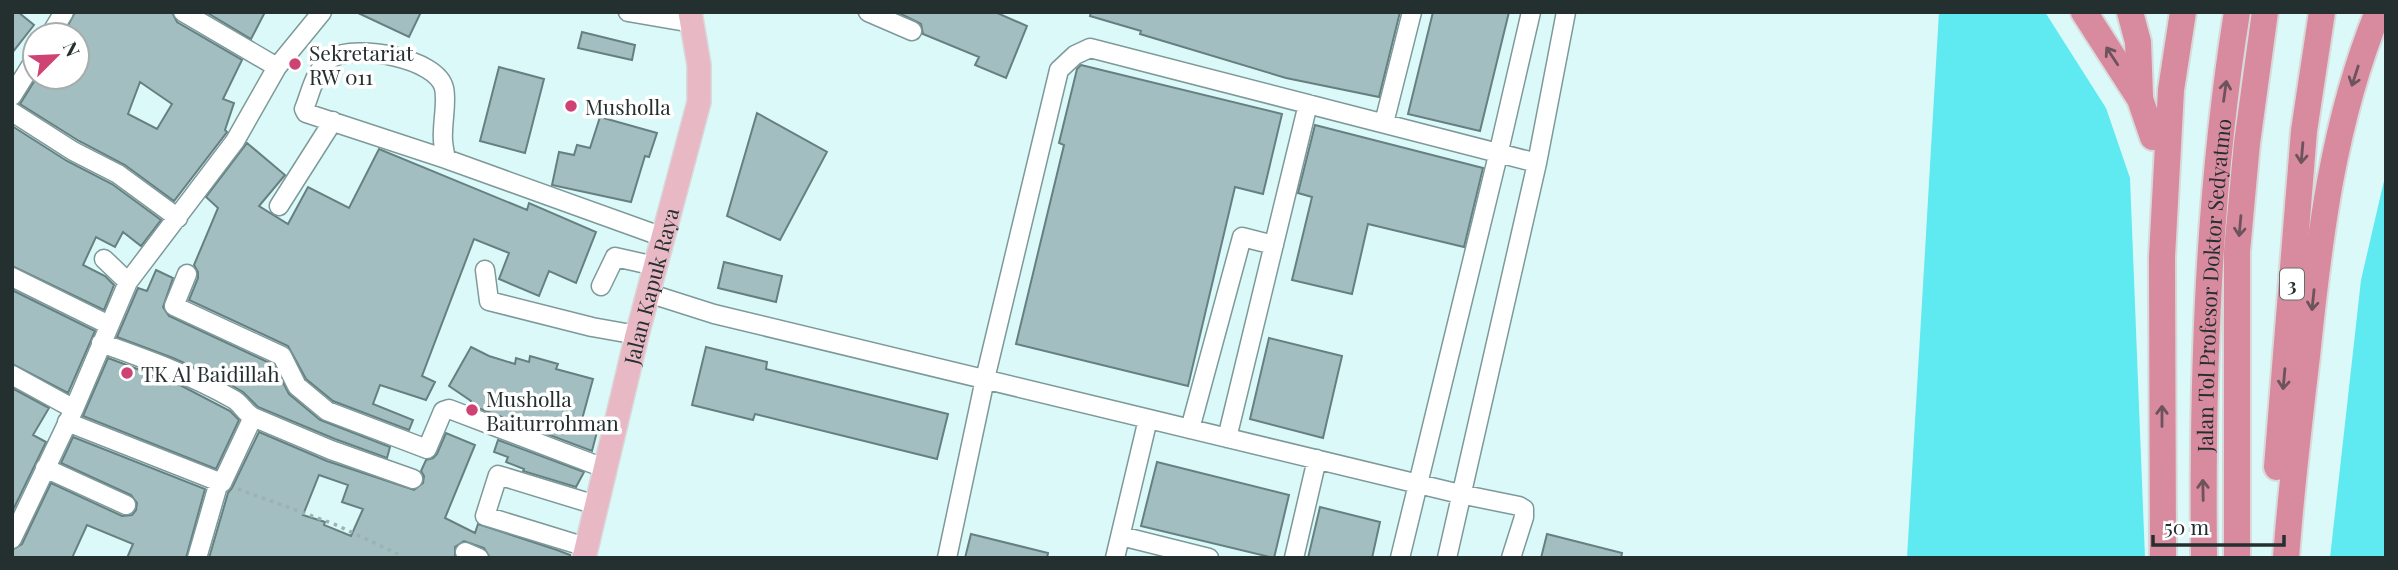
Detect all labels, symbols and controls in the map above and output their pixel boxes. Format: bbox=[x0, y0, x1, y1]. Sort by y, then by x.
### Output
north arrow bbox=[21, 21, 91, 91]
text: N bbox=[58, 37, 87, 60]
place label: Sekretariat RW 011 bbox=[309, 38, 414, 90]
one-way arrow bbox=[2104, 46, 2118, 66]
marker: Sekretariat RW 011 bbox=[287, 56, 303, 72]
one-way arrow bbox=[2348, 65, 2360, 87]
one-way arrow bbox=[2219, 81, 2232, 103]
place label: Musholla bbox=[585, 92, 671, 120]
marker: Musholla bbox=[563, 98, 579, 114]
street label: Jalan Tol Profesor Doktor Sedyatmo bbox=[2190, 117, 2236, 453]
one-way arrow bbox=[2295, 141, 2308, 163]
street label: Jalan Kapuk Raya bbox=[616, 204, 684, 368]
one-way arrow bbox=[2233, 214, 2246, 237]
road number: 3 bbox=[2280, 268, 2304, 300]
one-way arrow bbox=[2306, 288, 2319, 310]
place label: TK Al Baidillah bbox=[141, 359, 280, 387]
marker: TK Al Baidillah bbox=[119, 365, 135, 381]
one-way arrow bbox=[2277, 368, 2290, 390]
place label: Musholla Baiturrohman bbox=[486, 384, 619, 436]
marker: Musholla Baiturrohman bbox=[464, 402, 480, 418]
one-way arrow bbox=[2155, 405, 2169, 428]
one-way arrow bbox=[2196, 478, 2210, 501]
scale bar bbox=[2153, 504, 2284, 548]
text: 50 m bbox=[2164, 512, 2210, 540]

